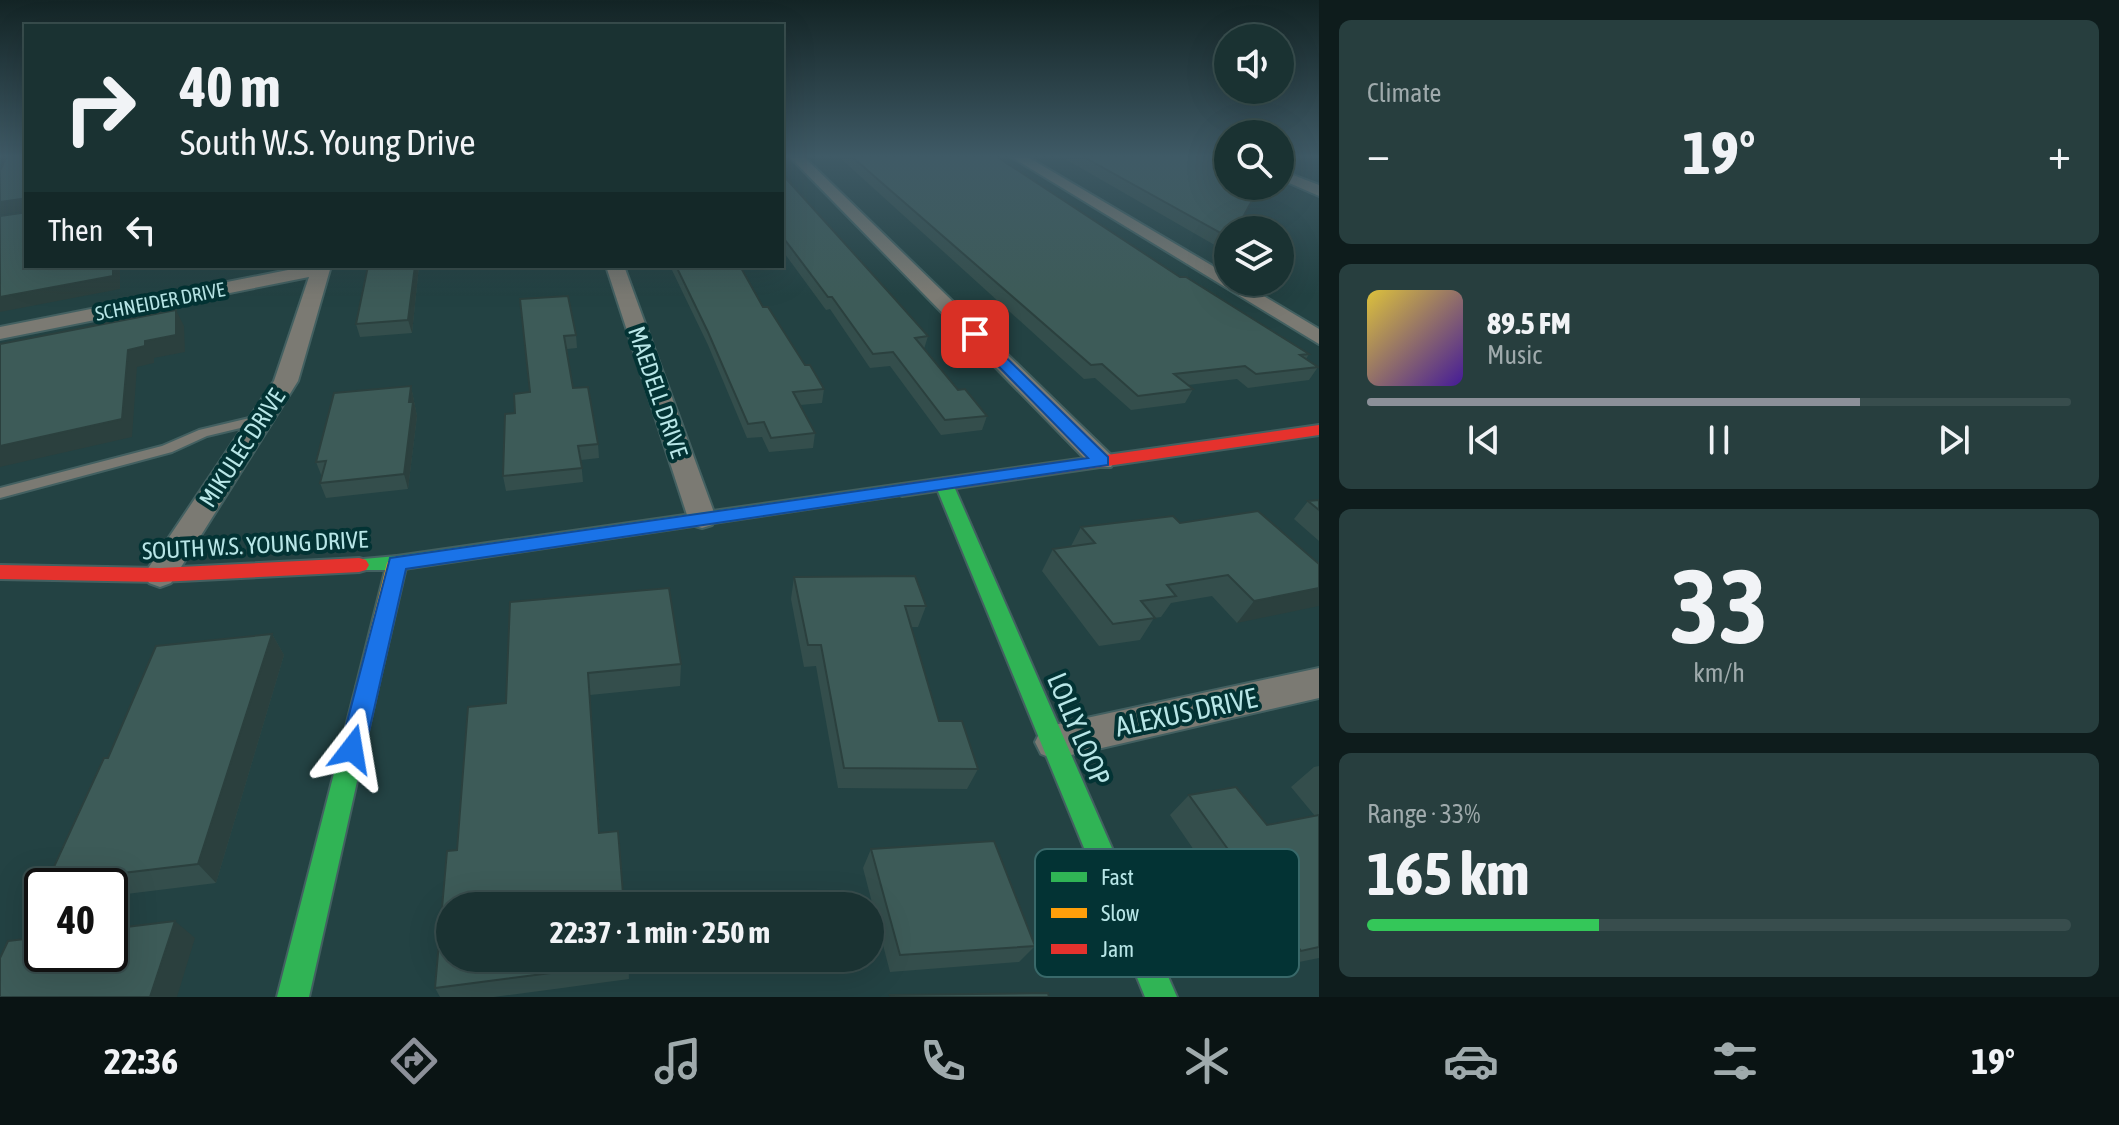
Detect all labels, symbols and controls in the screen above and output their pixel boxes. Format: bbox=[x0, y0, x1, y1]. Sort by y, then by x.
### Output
map controls bbox=[1214, 24, 1294, 296]
button: sound bbox=[1214, 24, 1294, 104]
text: 40 m bbox=[180, 55, 281, 119]
icon: right bbox=[48, 56, 152, 160]
text: Climate bbox=[1367, 78, 1441, 108]
text: 19° bbox=[1683, 118, 1755, 187]
button: search bbox=[1214, 120, 1294, 200]
text: South W.S. Young Drive bbox=[180, 121, 476, 163]
text: − bbox=[1367, 128, 1390, 178]
text: + bbox=[2048, 128, 2071, 178]
icon: left bbox=[119, 208, 163, 252]
text: Then bbox=[48, 213, 103, 247]
button: layers bbox=[1214, 216, 1294, 296]
street label: SCHNEIDER DRIVE bbox=[93, 277, 227, 325]
pin bbox=[941, 300, 1009, 368]
text: 89.5 FM bbox=[1487, 306, 1571, 340]
icon: arrive bbox=[953, 312, 997, 356]
street label: MAEDELL DRIVE bbox=[623, 323, 693, 461]
text: Music bbox=[1487, 340, 1542, 370]
street label: MIKULEC DRIVE bbox=[194, 384, 290, 512]
icon: previous bbox=[1462, 418, 1506, 462]
icon: pause bbox=[1697, 418, 1741, 462]
icon: next bbox=[1932, 418, 1976, 462]
street label: SOUTH W.S. YOUNG DRIVE bbox=[141, 526, 369, 564]
text: 33 bbox=[1670, 546, 1768, 665]
text: km/h bbox=[1693, 658, 1745, 688]
street label: LOLLY LOOP bbox=[1041, 668, 1117, 790]
street label: ALEXUS DRIVE bbox=[1112, 681, 1260, 743]
position arrow bbox=[310, 707, 394, 791]
text: Range · 33% bbox=[1367, 799, 1480, 829]
text: 165 km bbox=[1367, 839, 1529, 908]
legend bbox=[1035, 849, 1299, 977]
text: Fast bbox=[1101, 864, 1134, 890]
speed limit sign: 40 bbox=[24, 868, 128, 972]
text: Slow bbox=[1101, 900, 1139, 926]
text: 22:37 · 1 min · 250 m bbox=[550, 915, 770, 949]
text: Jam bbox=[1101, 936, 1134, 962]
icon: directions bbox=[386, 1033, 442, 1089]
icon: music bbox=[650, 1033, 706, 1089]
icon: phone bbox=[915, 1033, 971, 1089]
icon: climate bbox=[1179, 1033, 1235, 1089]
icon: car bbox=[1443, 1033, 1499, 1089]
icon: filters bbox=[1707, 1033, 1763, 1089]
text: 22:36 bbox=[104, 1040, 178, 1082]
text: 19° bbox=[1971, 1040, 2015, 1082]

